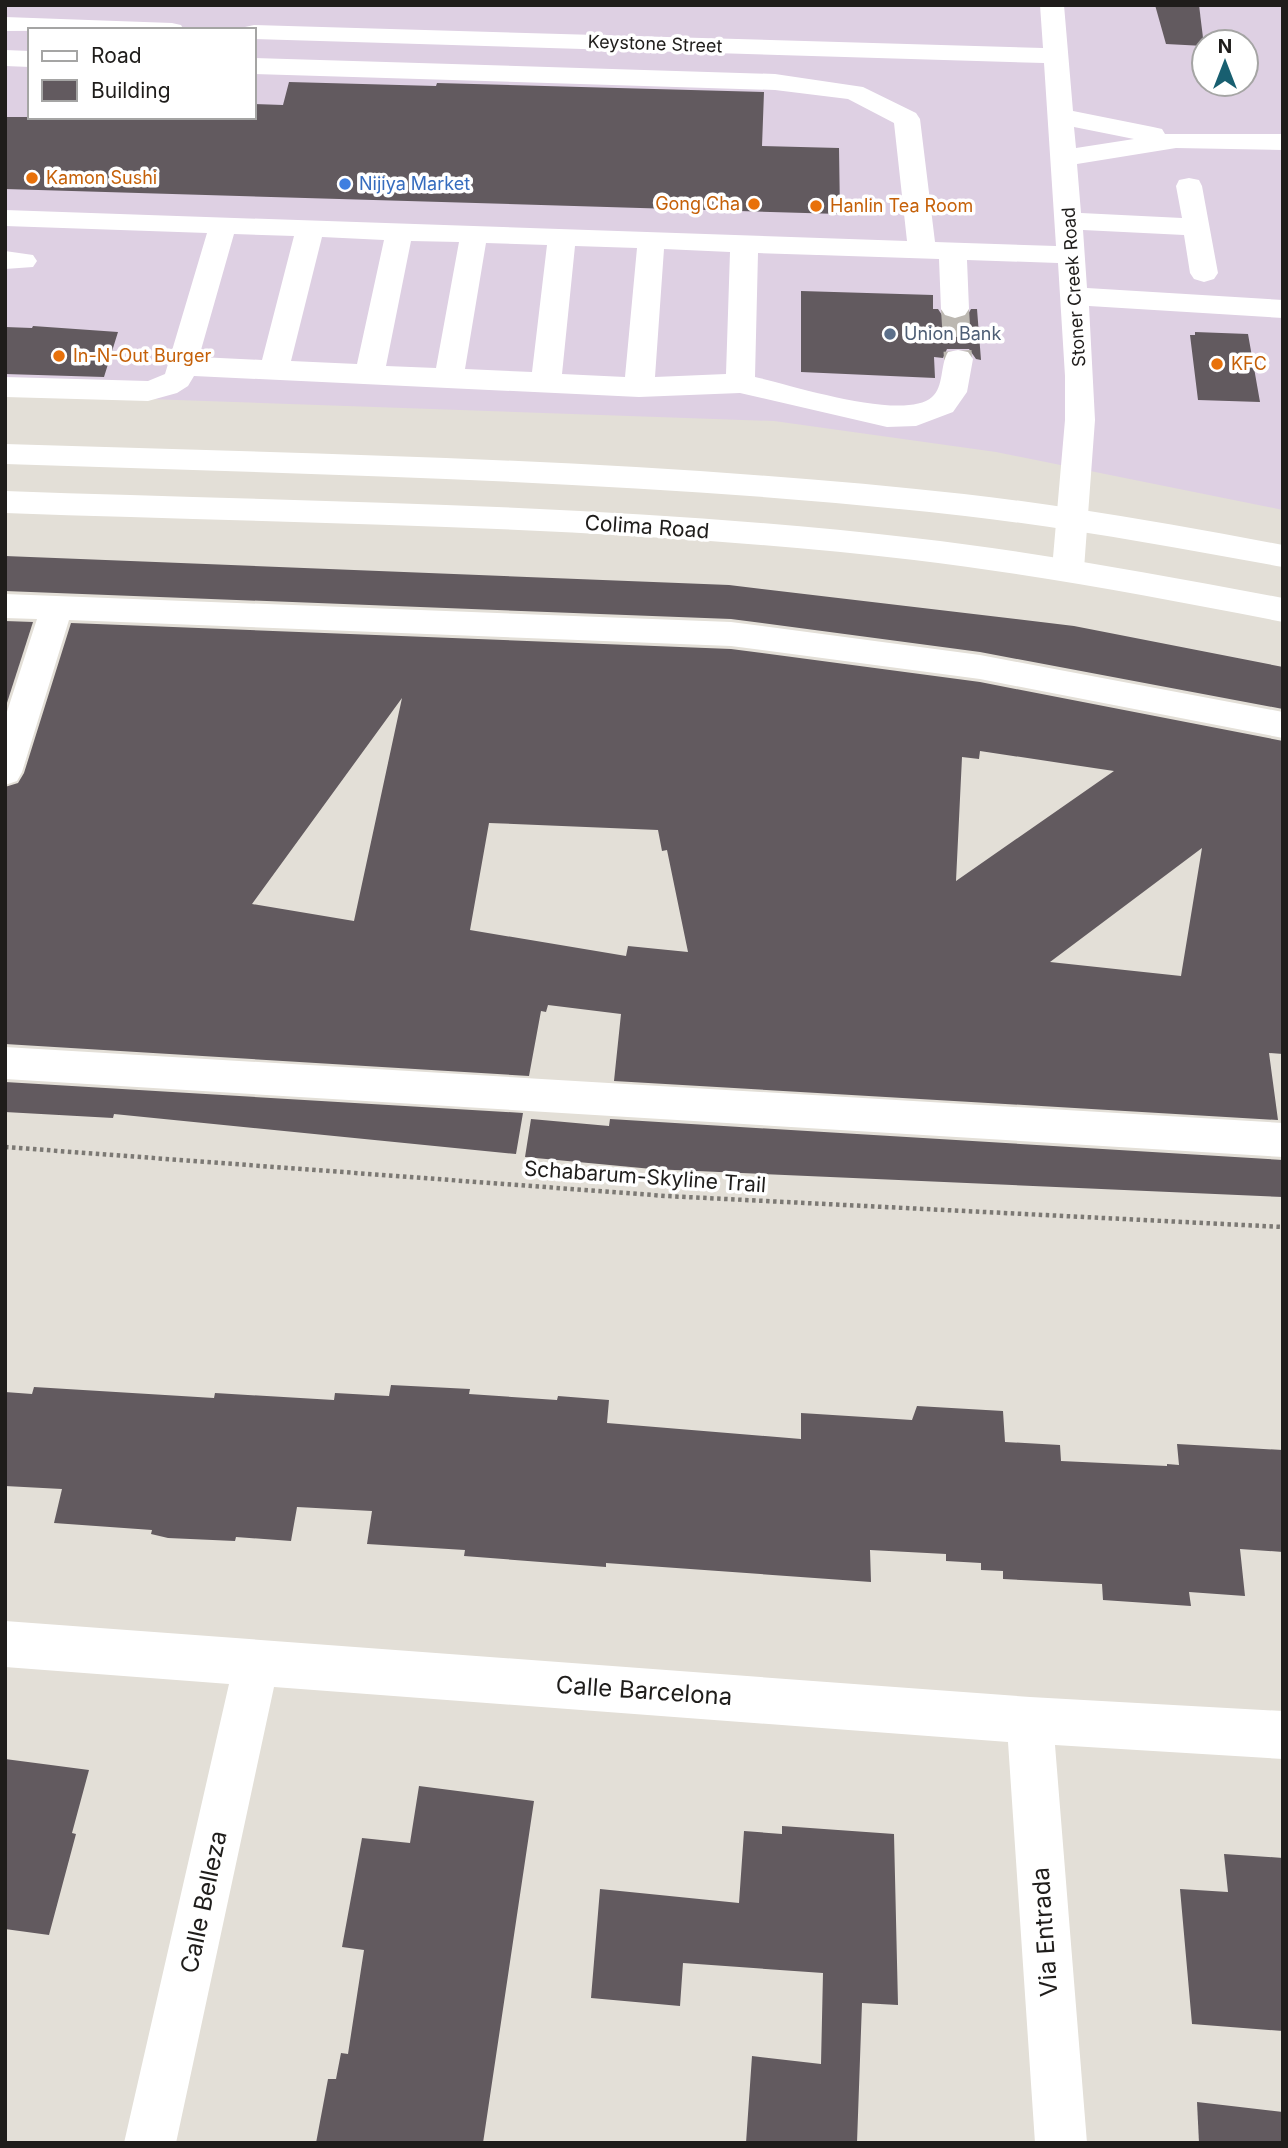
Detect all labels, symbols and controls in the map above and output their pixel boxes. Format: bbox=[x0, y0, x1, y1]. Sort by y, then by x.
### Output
legend bbox=[28, 28, 256, 119]
north arrow bbox=[1190, 28, 1260, 98]
street label: Keystone Street bbox=[587, 31, 723, 56]
text: N bbox=[1218, 35, 1232, 58]
text: Road bbox=[91, 43, 142, 68]
text: Building bbox=[91, 78, 171, 103]
place label: Kamon Sushi bbox=[46, 167, 157, 188]
marker: Kamon Sushi bbox=[24, 170, 40, 186]
place label: Nijiya Market bbox=[359, 173, 470, 194]
marker: Nijiya Market bbox=[337, 176, 353, 192]
place label: Gong Cha bbox=[655, 193, 740, 214]
place label: Hanlin Tea Room bbox=[830, 195, 973, 216]
marker: Gong Cha bbox=[746, 196, 762, 212]
marker: Hanlin Tea Room bbox=[808, 198, 824, 214]
street label: Stoner Creek Road bbox=[1057, 206, 1090, 368]
place label: Union Bank bbox=[904, 323, 1001, 344]
marker: Union Bank bbox=[882, 326, 898, 342]
place label: In-N-Out Burger bbox=[73, 345, 211, 366]
marker: In-N-Out Burger bbox=[51, 348, 67, 364]
place label: KFC bbox=[1231, 353, 1267, 374]
marker: KFC bbox=[1209, 356, 1225, 372]
street label: Colima Road bbox=[584, 510, 710, 543]
street label: Schabarum-Skyline Trail bbox=[523, 1156, 767, 1197]
street label: Calle Barcelona bbox=[555, 1670, 733, 1711]
street label: Calle Belleza bbox=[174, 1828, 233, 1976]
street label: Via Entrada bbox=[1026, 1866, 1063, 1998]

